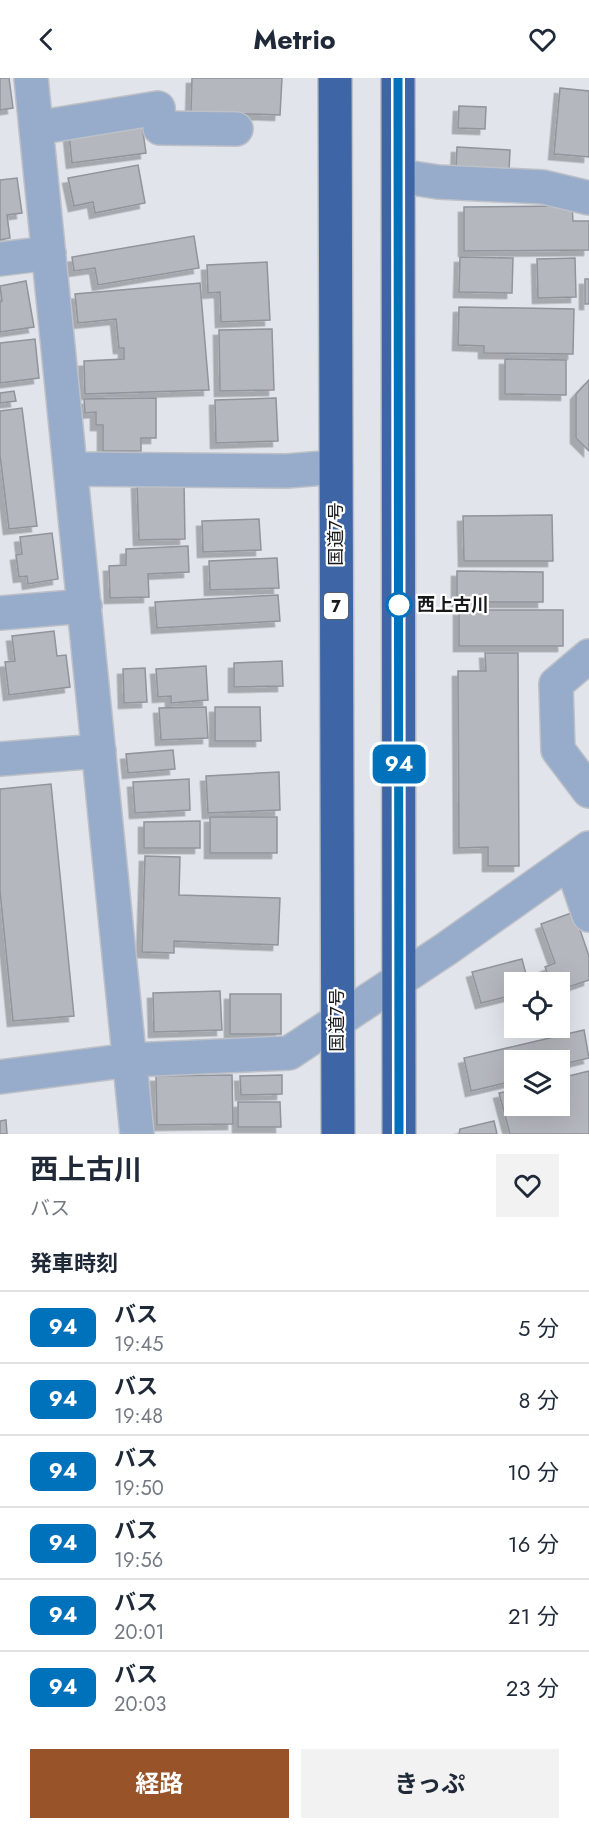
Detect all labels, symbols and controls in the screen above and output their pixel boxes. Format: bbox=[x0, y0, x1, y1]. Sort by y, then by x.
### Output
text: Metrio bbox=[253, 20, 336, 59]
icon: back bbox=[30, 23, 63, 56]
icon: heart bbox=[526, 23, 559, 56]
street label: 国道7号 bbox=[323, 502, 349, 566]
marker: 西上古川 bbox=[386, 592, 412, 618]
place label: 西上古川 bbox=[417, 592, 489, 618]
road number: 7 bbox=[324, 593, 348, 619]
line badge: 94 bbox=[372, 744, 426, 784]
text: 94 bbox=[385, 749, 413, 779]
map controls bbox=[504, 972, 570, 1116]
button: locate bbox=[504, 972, 570, 1038]
street label: 国道7号 bbox=[324, 988, 350, 1052]
button: layers bbox=[504, 1050, 570, 1116]
text: 西上古川 bbox=[30, 1149, 142, 1190]
button: heart bbox=[496, 1154, 559, 1217]
text: バス bbox=[30, 1194, 70, 1223]
text: 発車時刻 bbox=[30, 1247, 118, 1279]
text: バス bbox=[114, 1298, 158, 1330]
text: 94 bbox=[49, 1312, 77, 1342]
text: 5 分 bbox=[518, 1312, 559, 1344]
text: 19:45 bbox=[114, 1330, 163, 1359]
text: バス bbox=[114, 1370, 158, 1402]
text: 94 bbox=[49, 1384, 77, 1414]
text: 8 分 bbox=[518, 1384, 559, 1416]
text: 19:48 bbox=[114, 1402, 163, 1431]
text: バス bbox=[114, 1442, 158, 1474]
text: 94 bbox=[49, 1456, 77, 1486]
text: 10 分 bbox=[507, 1456, 559, 1488]
text: 19:50 bbox=[114, 1474, 164, 1503]
text: バス bbox=[114, 1514, 158, 1546]
text: 94 bbox=[49, 1528, 77, 1558]
text: 16 分 bbox=[508, 1528, 559, 1560]
text: 19:56 bbox=[114, 1546, 163, 1575]
text: バス bbox=[114, 1586, 158, 1618]
text: 94 bbox=[49, 1600, 77, 1630]
text: 21 分 bbox=[508, 1600, 559, 1632]
text: 20:01 bbox=[114, 1618, 164, 1647]
text: バス bbox=[114, 1658, 158, 1690]
text: 94 bbox=[49, 1672, 77, 1702]
text: 23 分 bbox=[506, 1672, 559, 1704]
text: 20:03 bbox=[114, 1690, 166, 1719]
button: 経路 bbox=[30, 1749, 289, 1818]
button: きっぷ bbox=[301, 1749, 559, 1818]

